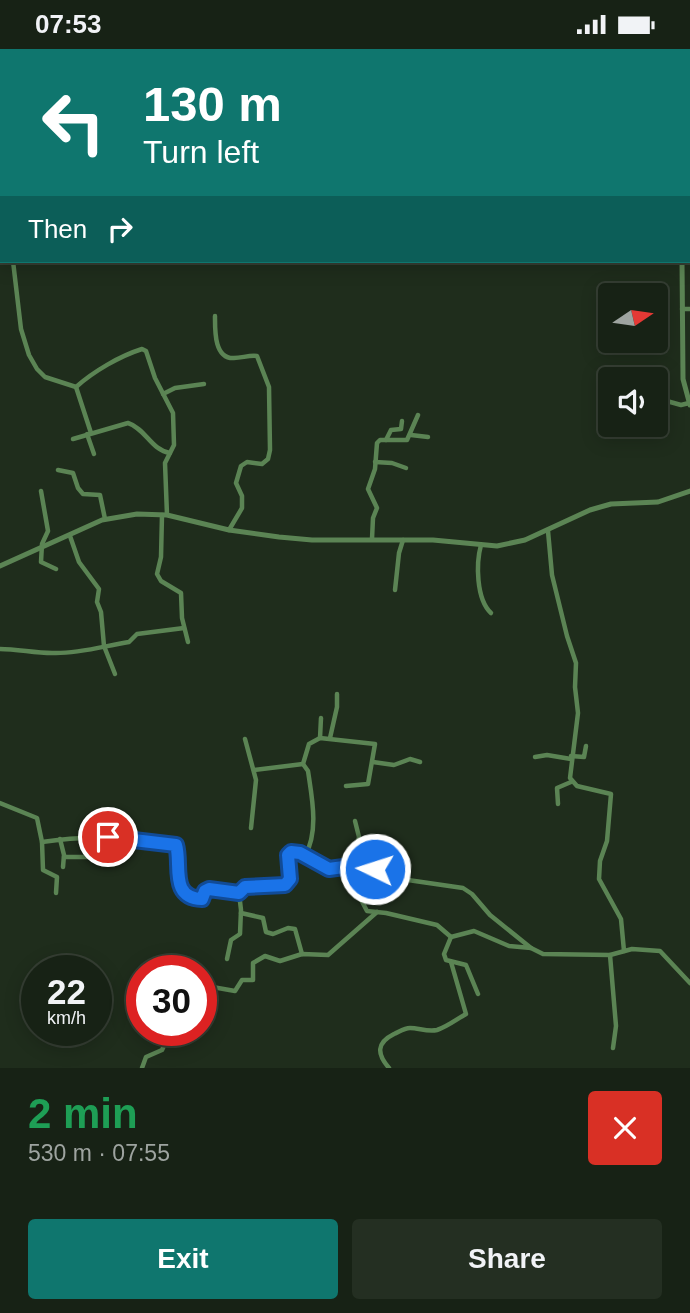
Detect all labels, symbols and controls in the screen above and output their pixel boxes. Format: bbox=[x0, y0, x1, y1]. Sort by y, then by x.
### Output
text: 07:53 bbox=[35, 9, 102, 39]
icon: left bbox=[28, 77, 119, 168]
text: 130 m bbox=[143, 77, 282, 131]
text: Turn left bbox=[143, 134, 259, 170]
icon: right bbox=[101, 210, 139, 248]
text: Then bbox=[28, 214, 87, 244]
north arrow bbox=[598, 283, 668, 353]
map controls bbox=[598, 283, 668, 437]
button: sound bbox=[598, 367, 668, 437]
pin bbox=[78, 807, 138, 867]
icon: arrive bbox=[89, 818, 127, 856]
position arrow bbox=[338, 832, 412, 906]
speed limit sign: 30 bbox=[126, 955, 217, 1046]
text: 22 bbox=[47, 972, 86, 1011]
text: km/h bbox=[47, 1008, 86, 1028]
text: 2 min bbox=[28, 1090, 138, 1137]
button: close bbox=[588, 1091, 662, 1165]
text: 530 m · 07:55 bbox=[28, 1140, 170, 1166]
button: Exit bbox=[28, 1219, 338, 1299]
button: Share bbox=[352, 1219, 662, 1299]

